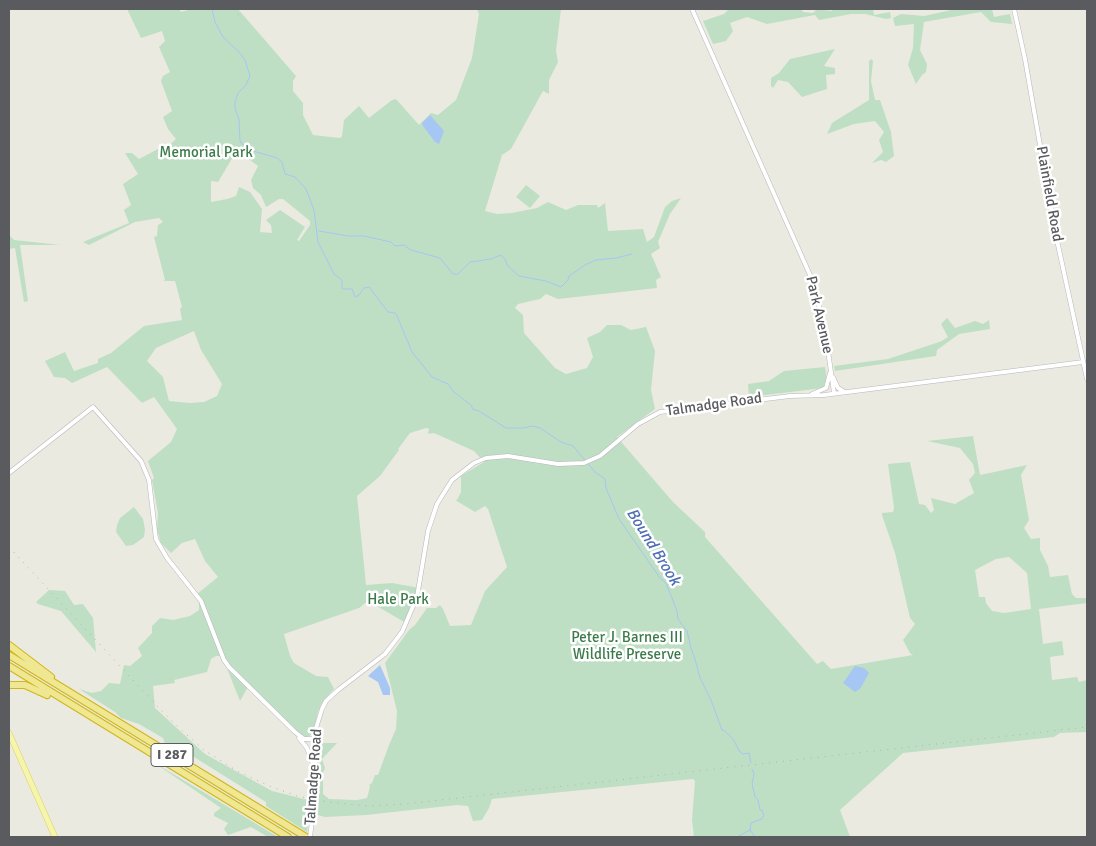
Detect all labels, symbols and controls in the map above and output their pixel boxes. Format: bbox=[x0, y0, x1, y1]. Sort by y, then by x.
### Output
park label: Memorial Park bbox=[159, 144, 253, 162]
street label: Plainfield Road bbox=[1032, 145, 1066, 243]
street label: Park Avenue bbox=[801, 274, 837, 356]
street label: Talmadge Road bbox=[665, 389, 763, 421]
water label: Bound Brook bbox=[622, 505, 684, 589]
park label: Hale Park bbox=[367, 591, 429, 609]
park label: Peter J. Barnes III Wildlife Preserve bbox=[571, 629, 683, 664]
street label: Talmadge Road bbox=[302, 728, 326, 826]
road number: I 287 bbox=[151, 744, 193, 766]

